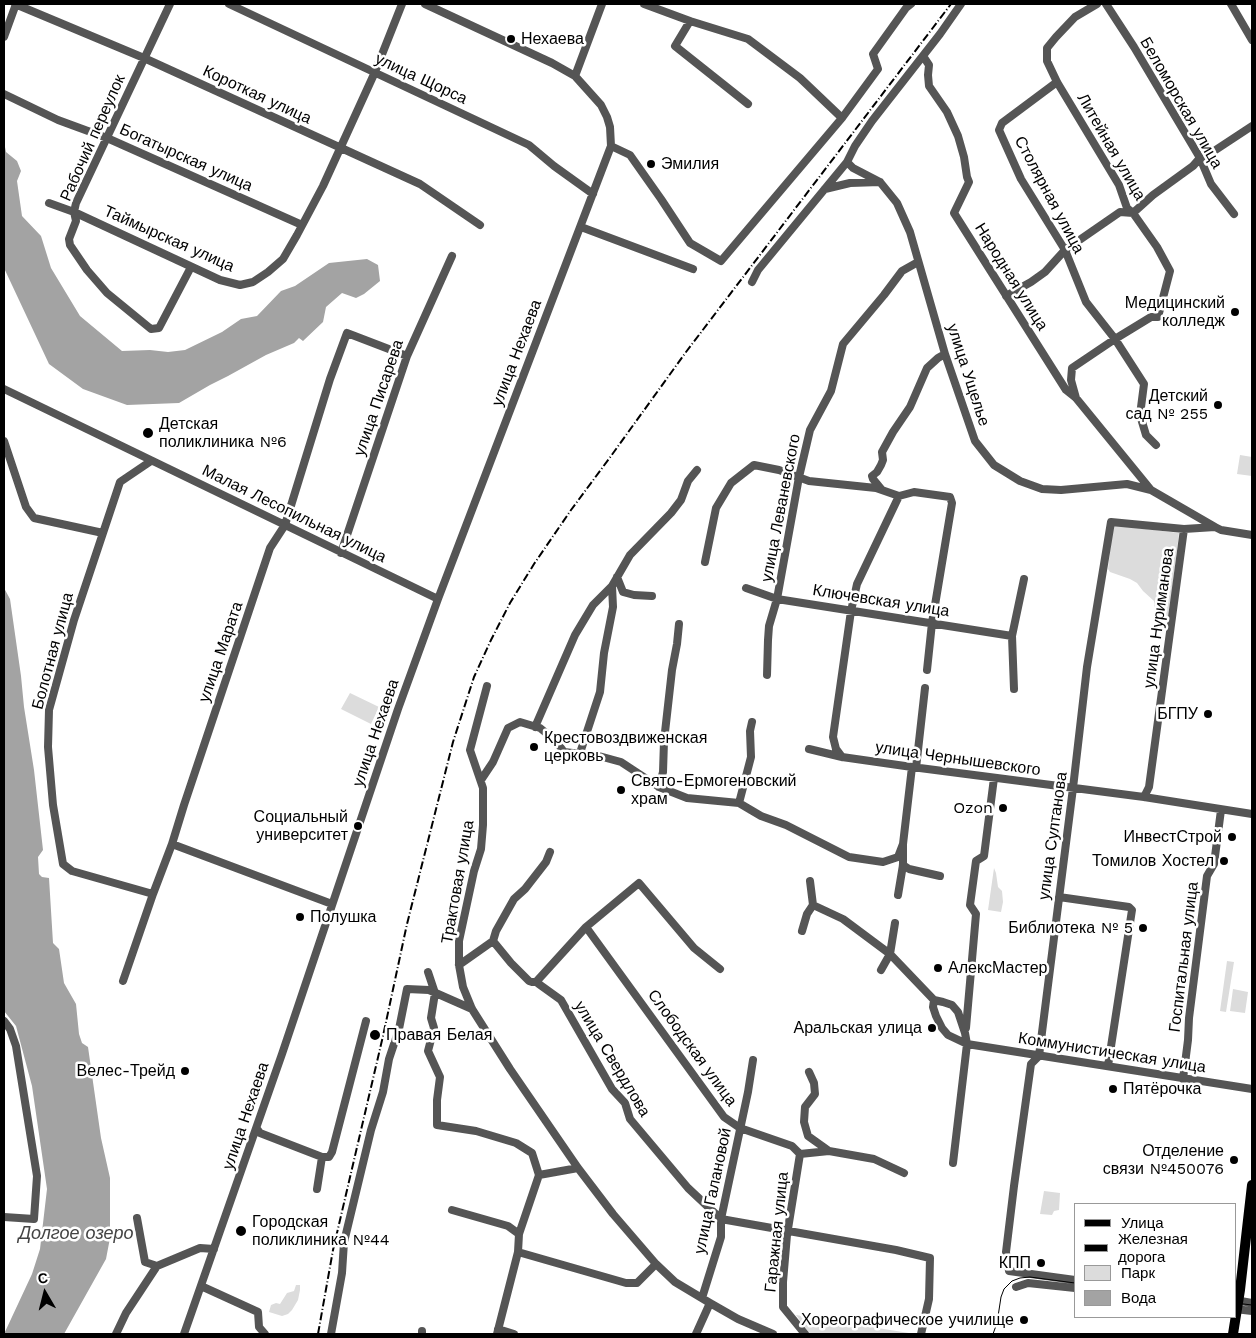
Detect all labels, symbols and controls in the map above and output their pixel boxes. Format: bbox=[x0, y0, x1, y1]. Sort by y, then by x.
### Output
place label: Нехаева bbox=[521, 29, 584, 49]
marker: Нехаева bbox=[505, 33, 517, 45]
street label: Беломорская улица bbox=[1136, 34, 1226, 172]
street label: улица Щорса bbox=[372, 49, 470, 109]
street label: Короткая улица bbox=[200, 62, 314, 128]
street label: Рабочий переулок bbox=[56, 72, 130, 204]
street label: Литейная улица bbox=[1073, 90, 1149, 204]
street label: Богатырская улица bbox=[117, 120, 255, 196]
street label: Столярная улица bbox=[1010, 133, 1088, 257]
place label: Эмилия bbox=[661, 154, 719, 174]
marker: Эмилия bbox=[645, 158, 657, 170]
street label: Таймырская улица bbox=[101, 202, 237, 276]
street label: Народная улица bbox=[970, 220, 1052, 334]
place label: Медицинский колледж bbox=[1125, 293, 1225, 331]
street label: улица Нехаева bbox=[488, 297, 546, 409]
marker: Медицинский колледж bbox=[1229, 306, 1241, 318]
street label: улица Ущелье bbox=[942, 321, 994, 429]
street label: улица Писарева bbox=[350, 337, 408, 459]
place label: Детский сад № 255 bbox=[1125, 386, 1208, 424]
marker: Детский сад № 255 bbox=[1212, 399, 1224, 411]
place label: Детская поликлиника №6 bbox=[159, 414, 287, 452]
marker: Детская поликлиника №6 bbox=[141, 426, 155, 440]
street label: улица Леваневского bbox=[757, 432, 805, 584]
street label: Малая Лесопильная улица bbox=[199, 461, 389, 567]
street label: улица Нуриманова bbox=[1140, 547, 1178, 689]
street label: Ключевская улица bbox=[811, 581, 951, 621]
street label: Болотная улица bbox=[28, 590, 78, 712]
street label: улица Марата bbox=[195, 599, 247, 705]
street label: улица Нехаева bbox=[349, 677, 403, 789]
place label: БГПУ bbox=[1157, 704, 1198, 724]
marker: БГПУ bbox=[1202, 708, 1214, 720]
place label: Крестовоздвиженская церковь bbox=[544, 728, 707, 766]
street label: улица Чернышевского bbox=[874, 738, 1042, 780]
marker: Крестовоздвиженская церковь bbox=[528, 741, 540, 753]
place label: Свято-Ермогеновский храм bbox=[631, 771, 797, 809]
street label: улица Султанова bbox=[1035, 771, 1071, 901]
marker: Свято-Ермогеновский храм bbox=[615, 784, 627, 796]
place label: Ozon bbox=[953, 798, 993, 818]
marker: Ozon bbox=[997, 802, 1009, 814]
place label: Социальный университет bbox=[254, 807, 348, 845]
street label: Трактовая улица bbox=[438, 819, 478, 945]
marker: Социальный университет bbox=[352, 820, 364, 832]
place label: ИнвестСтрой bbox=[1124, 827, 1222, 847]
marker: ИнвестСтрой bbox=[1226, 831, 1238, 843]
place label: Томилов Хостел bbox=[1092, 851, 1214, 871]
marker: Томилов Хостел bbox=[1218, 855, 1230, 867]
street label: Госпитальная улица bbox=[1165, 881, 1203, 1033]
place label: Полушка bbox=[310, 907, 376, 927]
marker: Полушка bbox=[294, 911, 306, 923]
place label: Библиотека № 5 bbox=[1008, 918, 1133, 938]
marker: Библиотека № 5 bbox=[1137, 922, 1149, 934]
place label: АлексМастер bbox=[948, 958, 1047, 978]
marker: АлексМастер bbox=[932, 962, 944, 974]
street label: Слободская улица bbox=[643, 986, 741, 1110]
street label: улица Свердлова bbox=[570, 998, 654, 1120]
place label: Аральская улица bbox=[794, 1018, 922, 1038]
marker: Аральская улица bbox=[926, 1022, 938, 1034]
place label: Правая Белая bbox=[386, 1025, 492, 1045]
marker: Правая Белая bbox=[368, 1028, 382, 1042]
street label: Коммунистическая улица bbox=[1017, 1029, 1207, 1077]
street label: улица Нехаева bbox=[219, 1060, 273, 1172]
place label: Велес-Трейд bbox=[77, 1061, 175, 1081]
marker: Велес-Трейд bbox=[179, 1065, 191, 1077]
place label: Пятёрочка bbox=[1123, 1079, 1201, 1099]
marker: Пятёрочка bbox=[1107, 1083, 1119, 1095]
street label: улица Галановой bbox=[690, 1126, 736, 1256]
place label: Отделение связи №450076 bbox=[1103, 1141, 1224, 1179]
marker: Отделение связи №450076 bbox=[1228, 1154, 1240, 1166]
street label: Гаражная улица bbox=[761, 1171, 793, 1293]
legend bbox=[1074, 1203, 1236, 1318]
place label: Городская поликлиника №44 bbox=[252, 1212, 389, 1250]
text: Улица bbox=[1121, 1214, 1164, 1232]
water label: Долгое озеро bbox=[18, 1223, 134, 1245]
marker: Городская поликлиника №44 bbox=[234, 1224, 248, 1238]
text: Железная дорога bbox=[1118, 1230, 1188, 1266]
place label: КПП bbox=[999, 1253, 1031, 1273]
marker: КПП bbox=[1035, 1257, 1047, 1269]
text: Парк bbox=[1121, 1264, 1155, 1282]
north arrow bbox=[20, 1268, 70, 1318]
text: С bbox=[37, 1270, 49, 1287]
text: Вода bbox=[1121, 1289, 1156, 1307]
place label: Хореографическое училище bbox=[801, 1310, 1014, 1330]
marker: Хореографическое училище bbox=[1018, 1314, 1030, 1326]

